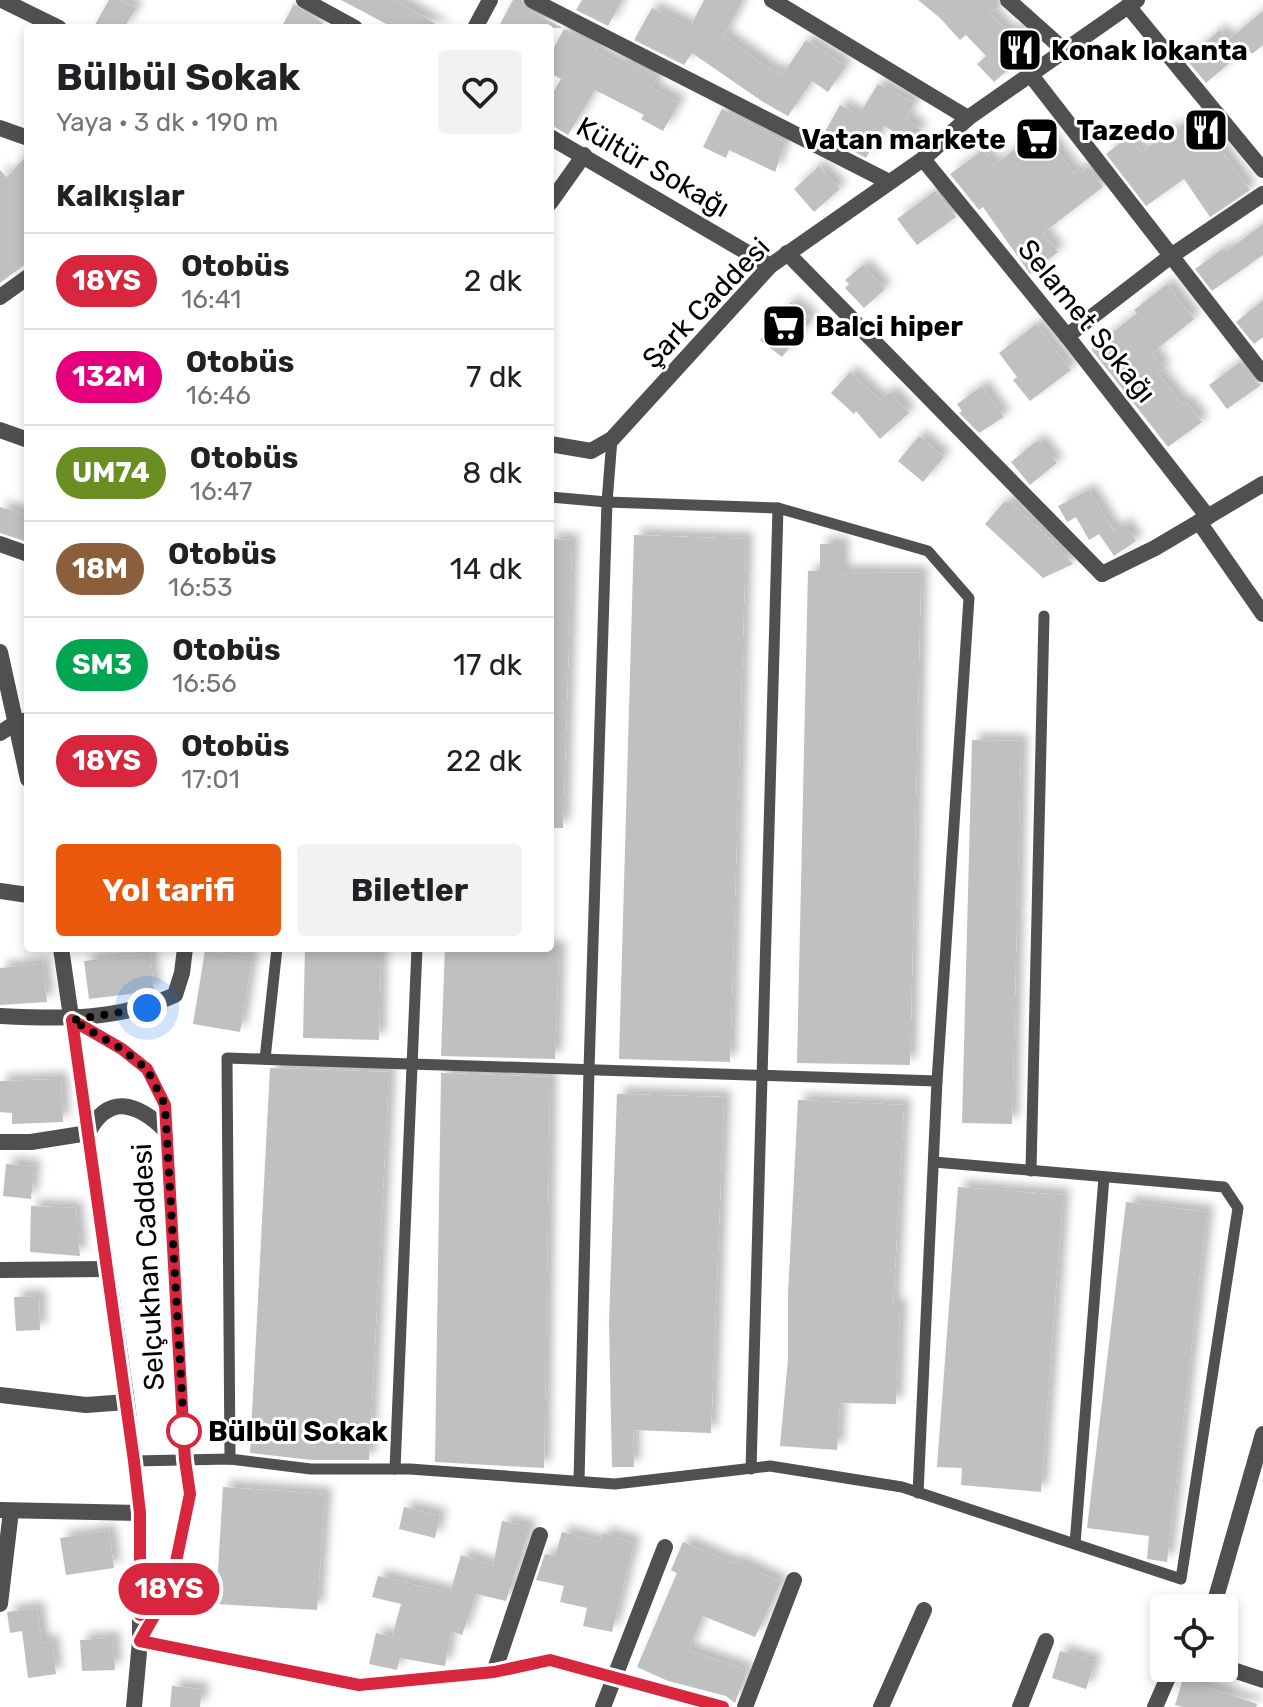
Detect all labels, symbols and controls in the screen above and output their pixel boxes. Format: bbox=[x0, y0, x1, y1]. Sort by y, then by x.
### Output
restaurant icon: Konak lokanta bbox=[996, 26, 1044, 74]
place label: Konak lokanta bbox=[1051, 34, 1248, 67]
button: heart bbox=[438, 50, 522, 134]
text: Bülbül Sokak bbox=[56, 54, 300, 100]
restaurant icon: Tazedo bbox=[1182, 106, 1230, 154]
text: Yaya · 3 dk · 190 m bbox=[56, 107, 278, 138]
street label: Kültür Sokağı bbox=[571, 110, 735, 224]
place label: Tazedo bbox=[1077, 114, 1175, 147]
supermarket icon: Vatan markete bbox=[1013, 115, 1061, 163]
place label: Vatan markete bbox=[801, 123, 1006, 156]
text: Kalkışlar bbox=[56, 178, 185, 214]
street label: Şark Caddesi bbox=[636, 231, 776, 375]
street label: Selamet Sokağı bbox=[1011, 233, 1163, 409]
text: Otobüs bbox=[181, 248, 290, 284]
text: 2 dk bbox=[464, 263, 522, 299]
text: 18YS bbox=[72, 264, 141, 297]
text: 16:41 bbox=[181, 284, 241, 315]
supermarket icon: Balci hiper bbox=[760, 302, 808, 350]
place label: Balci hiper bbox=[815, 310, 963, 343]
text: Otobüs bbox=[186, 344, 294, 380]
text: 7 dk bbox=[466, 359, 522, 395]
text: 132M bbox=[72, 360, 146, 393]
text: 16:46 bbox=[186, 380, 251, 411]
text: Otobüs bbox=[190, 440, 298, 476]
text: 8 dk bbox=[462, 455, 522, 491]
text: UM74 bbox=[72, 456, 150, 489]
text: 16:47 bbox=[190, 476, 252, 507]
text: Otobüs bbox=[168, 536, 277, 572]
text: 14 dk bbox=[450, 551, 522, 587]
text: 18M bbox=[72, 552, 128, 585]
text: 16:53 bbox=[168, 572, 233, 603]
text: Otobüs bbox=[172, 632, 281, 668]
text: 17 dk bbox=[453, 647, 522, 683]
text: SM3 bbox=[72, 648, 132, 681]
text: 16:56 bbox=[172, 668, 237, 699]
text: Otobüs bbox=[181, 728, 290, 764]
text: 22 dk bbox=[446, 743, 522, 779]
text: 18YS bbox=[72, 744, 141, 777]
text: 17:01 bbox=[181, 764, 240, 795]
button: Yol tarifi bbox=[56, 844, 281, 936]
button: Biletler bbox=[297, 844, 522, 936]
your location bbox=[127, 988, 167, 1028]
street label: Selçukhan Caddesi bbox=[125, 1143, 171, 1391]
marker: Bülbül Sokak bbox=[167, 1414, 201, 1448]
place label: Bülbül Sokak bbox=[208, 1415, 389, 1448]
line badge: 18YS bbox=[113, 1563, 225, 1615]
text: 18YS bbox=[134, 1572, 204, 1605]
map controls bbox=[1150, 1594, 1238, 1682]
button: locate bbox=[1150, 1594, 1238, 1682]

